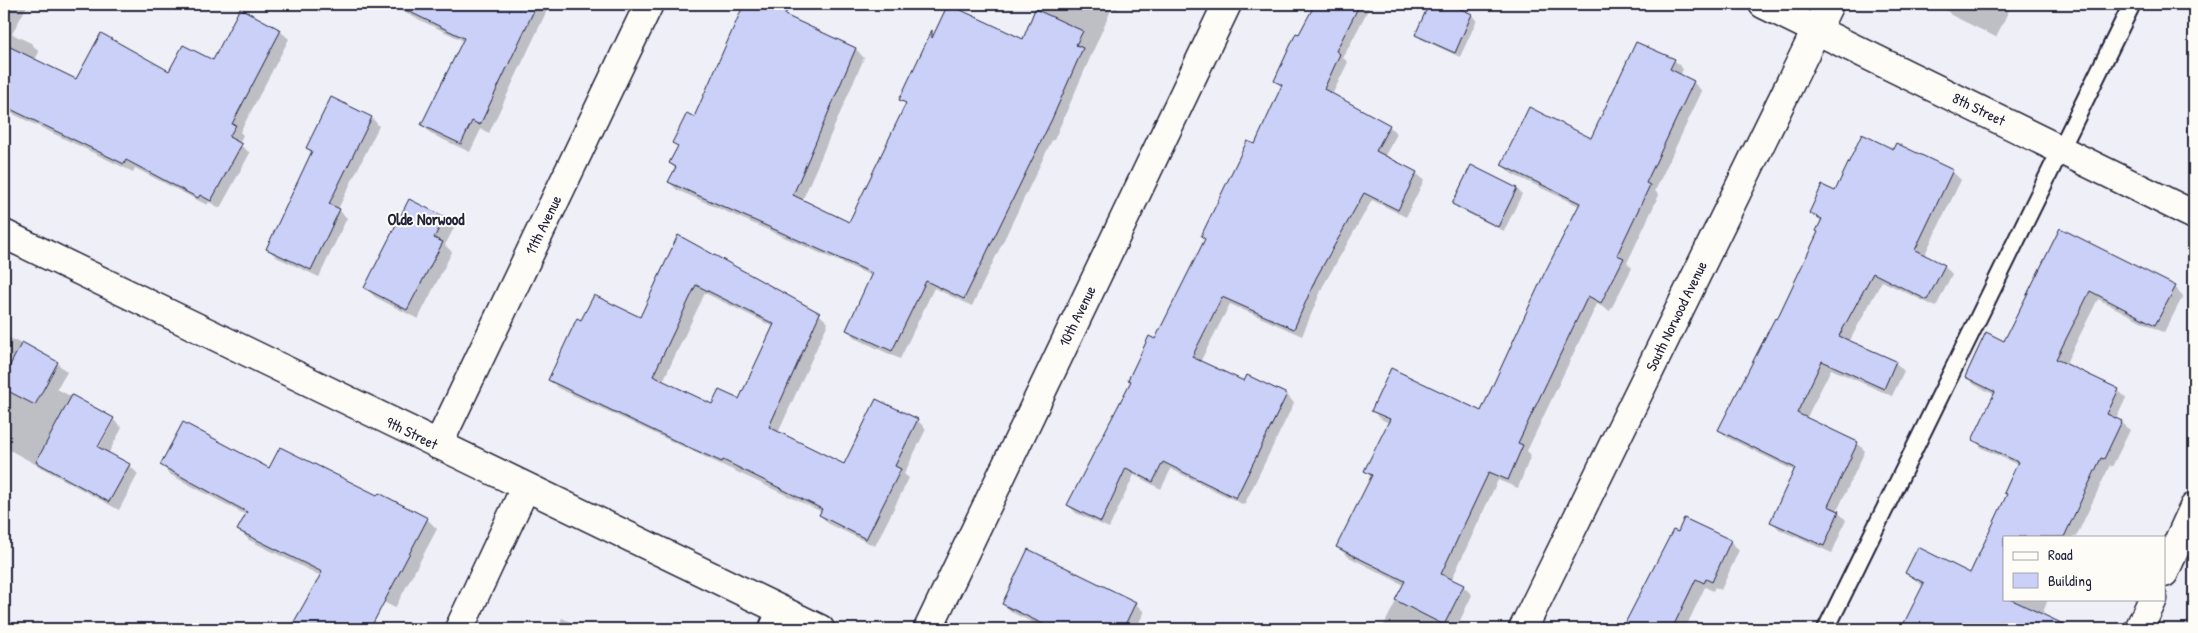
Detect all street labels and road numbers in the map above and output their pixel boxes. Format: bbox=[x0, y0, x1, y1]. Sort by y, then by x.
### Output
street label: 8th Street bbox=[1949, 87, 2010, 131]
street label: 11th Avenue bbox=[520, 192, 566, 258]
street label: South Norwood Avenue bbox=[1640, 257, 1712, 375]
street label: 10th Avenue bbox=[1053, 282, 1101, 350]
street label: 9th Street bbox=[383, 411, 442, 455]

